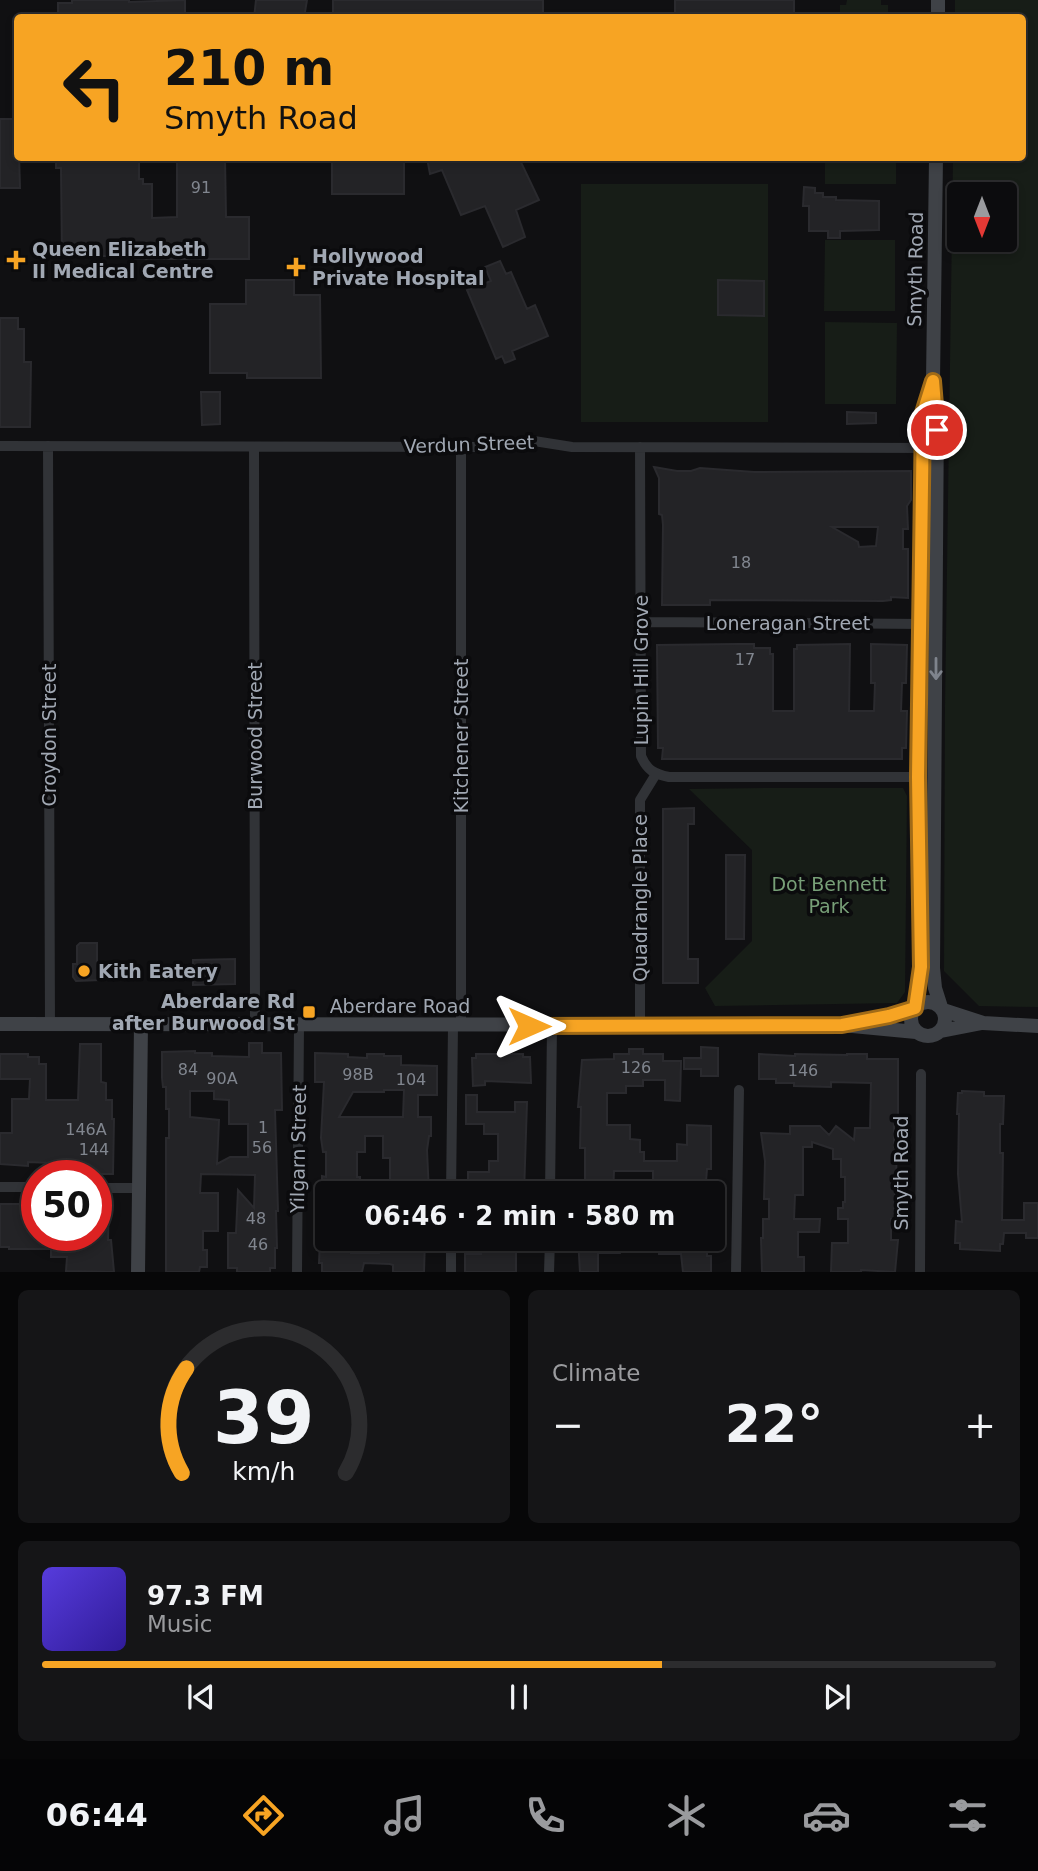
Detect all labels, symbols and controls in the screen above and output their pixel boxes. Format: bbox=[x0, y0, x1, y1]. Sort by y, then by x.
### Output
text: 210 m bbox=[164, 40, 334, 97]
icon: left bbox=[49, 42, 140, 133]
text: Smyth Road bbox=[164, 99, 358, 137]
house number: 91 bbox=[191, 178, 211, 197]
north arrow bbox=[947, 182, 1017, 252]
map controls bbox=[947, 182, 1017, 252]
street label: Smyth Road bbox=[903, 211, 927, 327]
place label: Queen Elizabeth II Medical Centre bbox=[32, 238, 214, 282]
place label: Hollywood Private Hospital bbox=[312, 245, 484, 289]
marker: Queen Elizabeth II Medical Centre bbox=[6, 250, 26, 270]
marker: Hollywood Private Hospital bbox=[286, 257, 306, 277]
pin bbox=[907, 400, 967, 460]
icon: arrive bbox=[918, 411, 956, 449]
street label: Verdun Street bbox=[403, 431, 535, 457]
house number: 18 bbox=[731, 553, 751, 572]
street label: Lupin Hill Grove bbox=[630, 595, 652, 745]
street label: Loneragan Street bbox=[706, 612, 870, 634]
house number: 17 bbox=[735, 650, 755, 669]
one-way arrow bbox=[929, 658, 943, 681]
street label: Kitchener Street bbox=[450, 659, 472, 813]
street label: Burwood Street bbox=[244, 662, 266, 810]
street label: Croydon Street bbox=[38, 663, 60, 807]
street label: Quadrangle Place bbox=[629, 814, 651, 982]
park label: Dot Bennett Park bbox=[771, 873, 887, 917]
place label: Kith Eatery bbox=[98, 960, 219, 982]
marker: Kith Eatery bbox=[76, 963, 92, 979]
position arrow bbox=[492, 989, 566, 1063]
place label: Aberdare Rd after Burwood St bbox=[112, 990, 295, 1034]
street label: Aberdare Road bbox=[330, 995, 470, 1017]
marker: Aberdare Rd after Burwood St bbox=[301, 1004, 317, 1020]
house number: 126 bbox=[621, 1058, 651, 1077]
house number: 84 bbox=[178, 1060, 198, 1079]
house number: 146 bbox=[788, 1061, 818, 1080]
house number: 98B bbox=[342, 1065, 374, 1084]
house number: 90A bbox=[206, 1069, 238, 1088]
house number: 104 bbox=[396, 1070, 426, 1089]
street label: Yilgarn Street bbox=[286, 1085, 310, 1214]
street label: Smyth Road bbox=[890, 1115, 912, 1231]
house number: 1 bbox=[258, 1118, 268, 1137]
house number: 146A bbox=[65, 1120, 107, 1139]
house number: 56 bbox=[252, 1138, 272, 1157]
house number: 144 bbox=[79, 1140, 109, 1159]
speed limit sign: 50 bbox=[21, 1160, 112, 1251]
text: 06:46 · 2 min · 580 m bbox=[365, 1201, 675, 1231]
house number: 48 bbox=[246, 1209, 266, 1228]
house number: 46 bbox=[248, 1235, 268, 1254]
text: Climate bbox=[552, 1360, 641, 1386]
text: 39 bbox=[213, 1375, 315, 1460]
text: 22° bbox=[725, 1394, 823, 1454]
text: − bbox=[552, 1403, 584, 1447]
text: + bbox=[964, 1403, 996, 1447]
text: km/h bbox=[232, 1456, 296, 1485]
text: 97.3 FM bbox=[147, 1581, 264, 1611]
text: Music bbox=[147, 1611, 212, 1637]
icon: previous bbox=[182, 1678, 220, 1716]
icon: pause bbox=[500, 1678, 538, 1716]
icon: next bbox=[818, 1678, 856, 1716]
icon: directions bbox=[239, 1791, 288, 1840]
icon: music bbox=[380, 1791, 429, 1840]
icon: phone bbox=[521, 1791, 570, 1840]
icon: climate bbox=[662, 1791, 711, 1840]
icon: car bbox=[802, 1791, 851, 1840]
icon: filters bbox=[943, 1791, 992, 1840]
text: 06:44 bbox=[46, 1796, 148, 1834]

